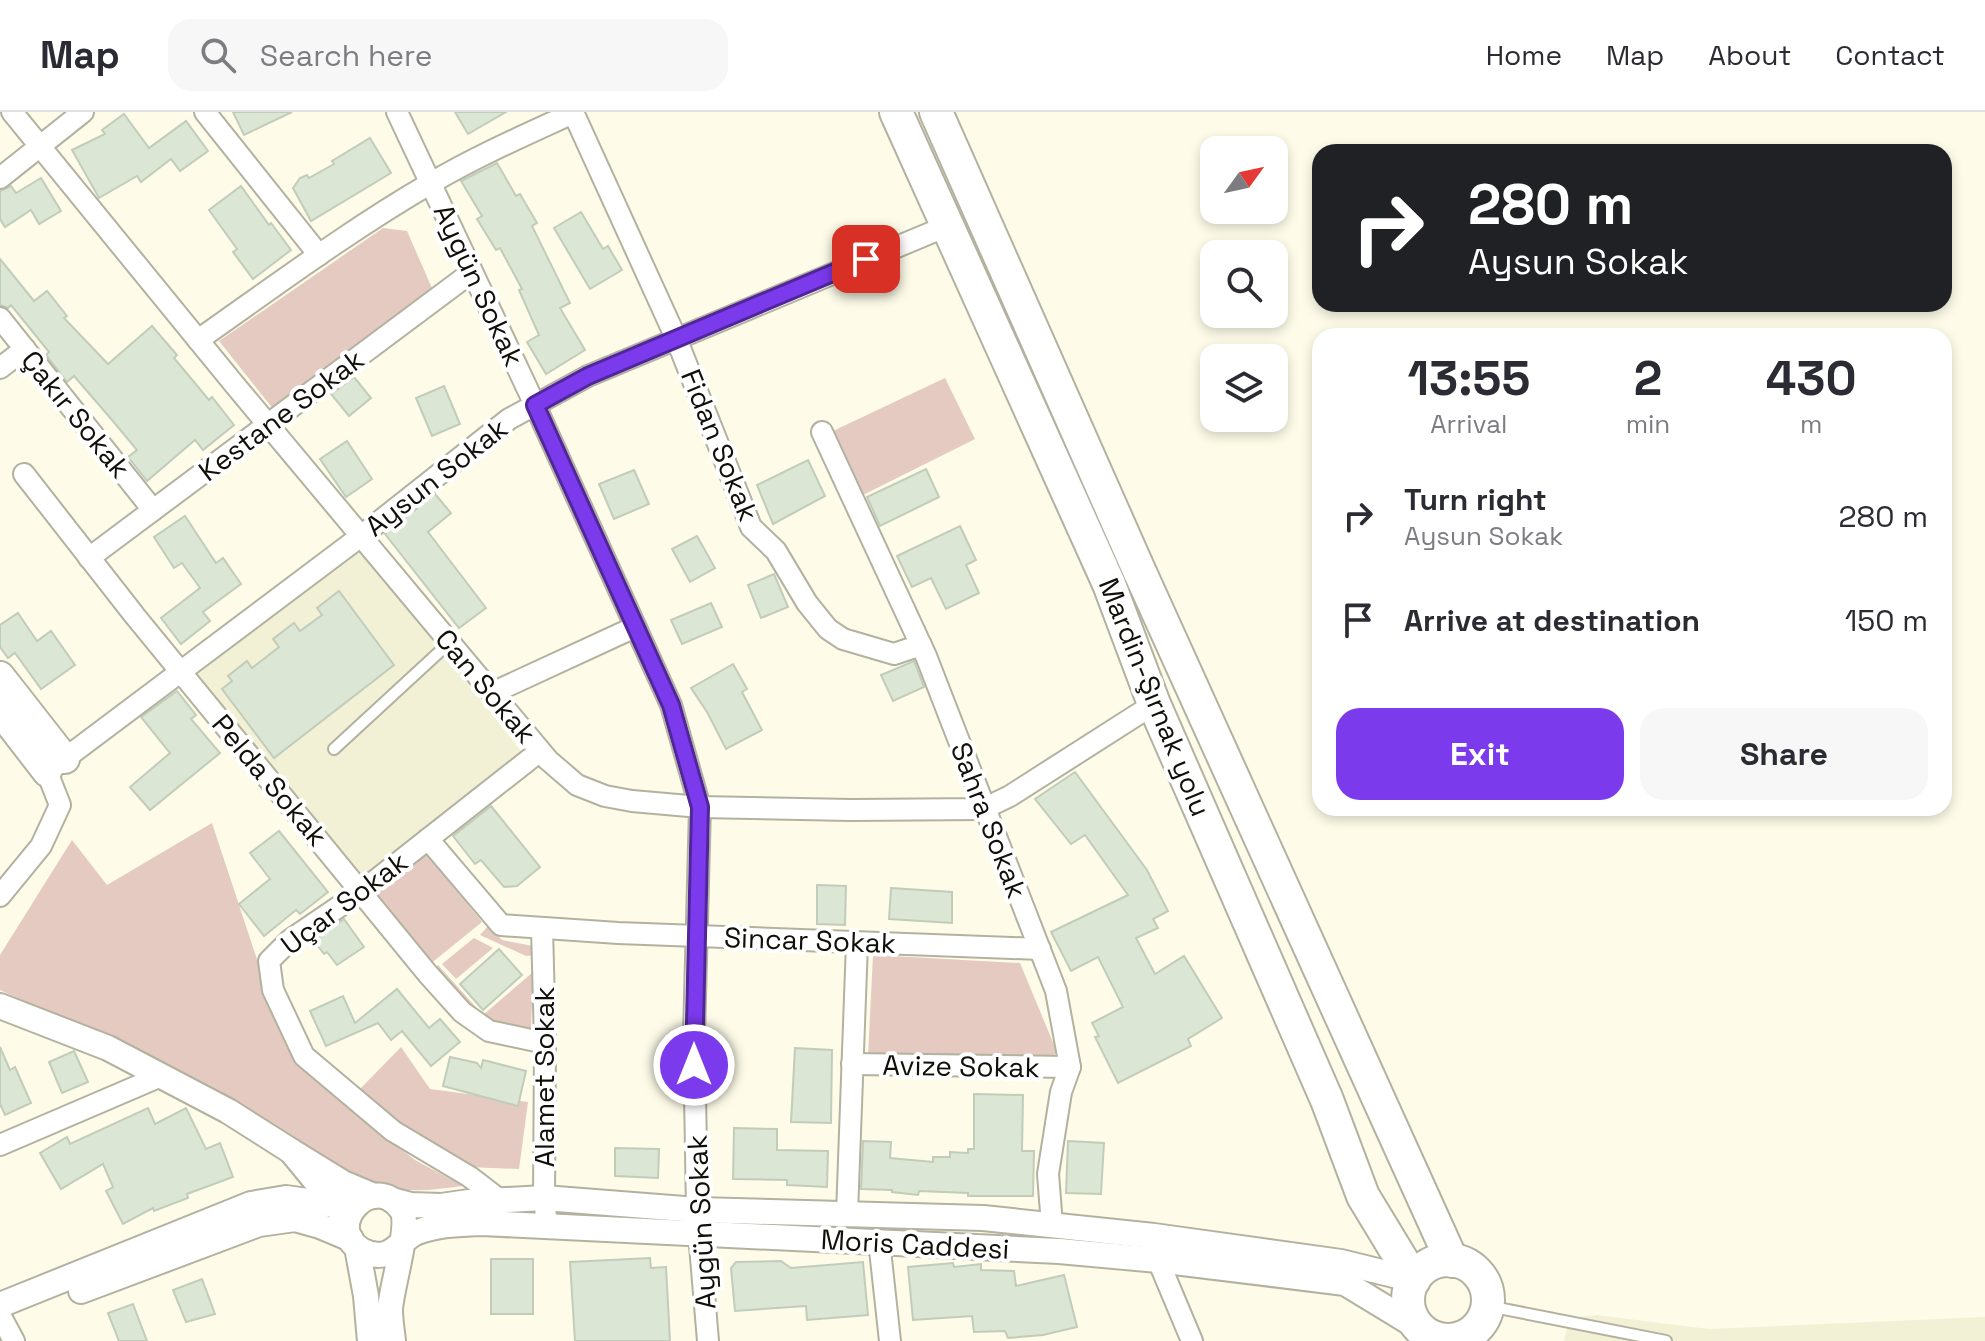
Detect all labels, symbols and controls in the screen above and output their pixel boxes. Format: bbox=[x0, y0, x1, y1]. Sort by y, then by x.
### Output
search box bbox=[168, 19, 728, 91]
text: Map bbox=[40, 31, 120, 79]
icon: search bbox=[196, 33, 240, 77]
text: Search here bbox=[260, 36, 433, 75]
text: Home bbox=[1486, 37, 1562, 73]
text: Map bbox=[1606, 37, 1664, 73]
text: About bbox=[1708, 37, 1791, 73]
text: Contact bbox=[1835, 37, 1945, 73]
north arrow bbox=[1200, 136, 1288, 224]
map controls bbox=[1200, 136, 1288, 432]
text: 280 m bbox=[1468, 169, 1633, 240]
icon: right bbox=[1336, 176, 1440, 280]
street label: Aygün Sokak bbox=[426, 198, 532, 372]
pin bbox=[832, 225, 900, 293]
icon: arrive bbox=[844, 237, 888, 281]
text: Aysun Sokak bbox=[1468, 239, 1688, 285]
button: search bbox=[1200, 240, 1288, 328]
street label: Kestane Sokak bbox=[191, 341, 371, 489]
street label: Çakır Sokak bbox=[14, 343, 138, 485]
button: layers bbox=[1200, 344, 1288, 432]
text: 13:55 bbox=[1407, 348, 1530, 409]
text: 2 bbox=[1634, 348, 1662, 409]
text: 430 bbox=[1766, 348, 1857, 409]
street label: Fidan Sokak bbox=[673, 364, 767, 526]
text: Arrival bbox=[1430, 407, 1507, 441]
text: min bbox=[1626, 407, 1670, 441]
text: m bbox=[1800, 407, 1822, 441]
street label: Aysun Sokak bbox=[357, 410, 515, 544]
text: Turn right bbox=[1404, 480, 1547, 519]
icon: right bbox=[1336, 494, 1380, 538]
text: 280 m bbox=[1838, 497, 1928, 536]
text: Aysun Sokak bbox=[1404, 519, 1563, 553]
street label: Mardin-Şırnak yolu bbox=[1091, 573, 1219, 821]
icon: arrive bbox=[1336, 598, 1380, 642]
text: Arrive at destination bbox=[1404, 601, 1700, 640]
text: 150 m bbox=[1845, 601, 1928, 640]
street label: Can Sokak bbox=[428, 621, 544, 751]
street label: Pelda Sokak bbox=[204, 707, 336, 853]
button: Exit bbox=[1336, 708, 1624, 800]
button: Share bbox=[1640, 708, 1928, 800]
street label: Sahra Sokak bbox=[943, 737, 1035, 903]
street label: Uçar Sokak bbox=[273, 844, 415, 962]
street label: Sincar Sokak bbox=[723, 919, 897, 961]
street label: Alamet Sokak bbox=[526, 986, 562, 1168]
position arrow bbox=[652, 1023, 736, 1107]
street label: Avize Sokak bbox=[882, 1047, 1040, 1085]
street label: Aygün Sokak bbox=[678, 1134, 724, 1310]
street label: Moris Caddesi bbox=[820, 1221, 1010, 1267]

